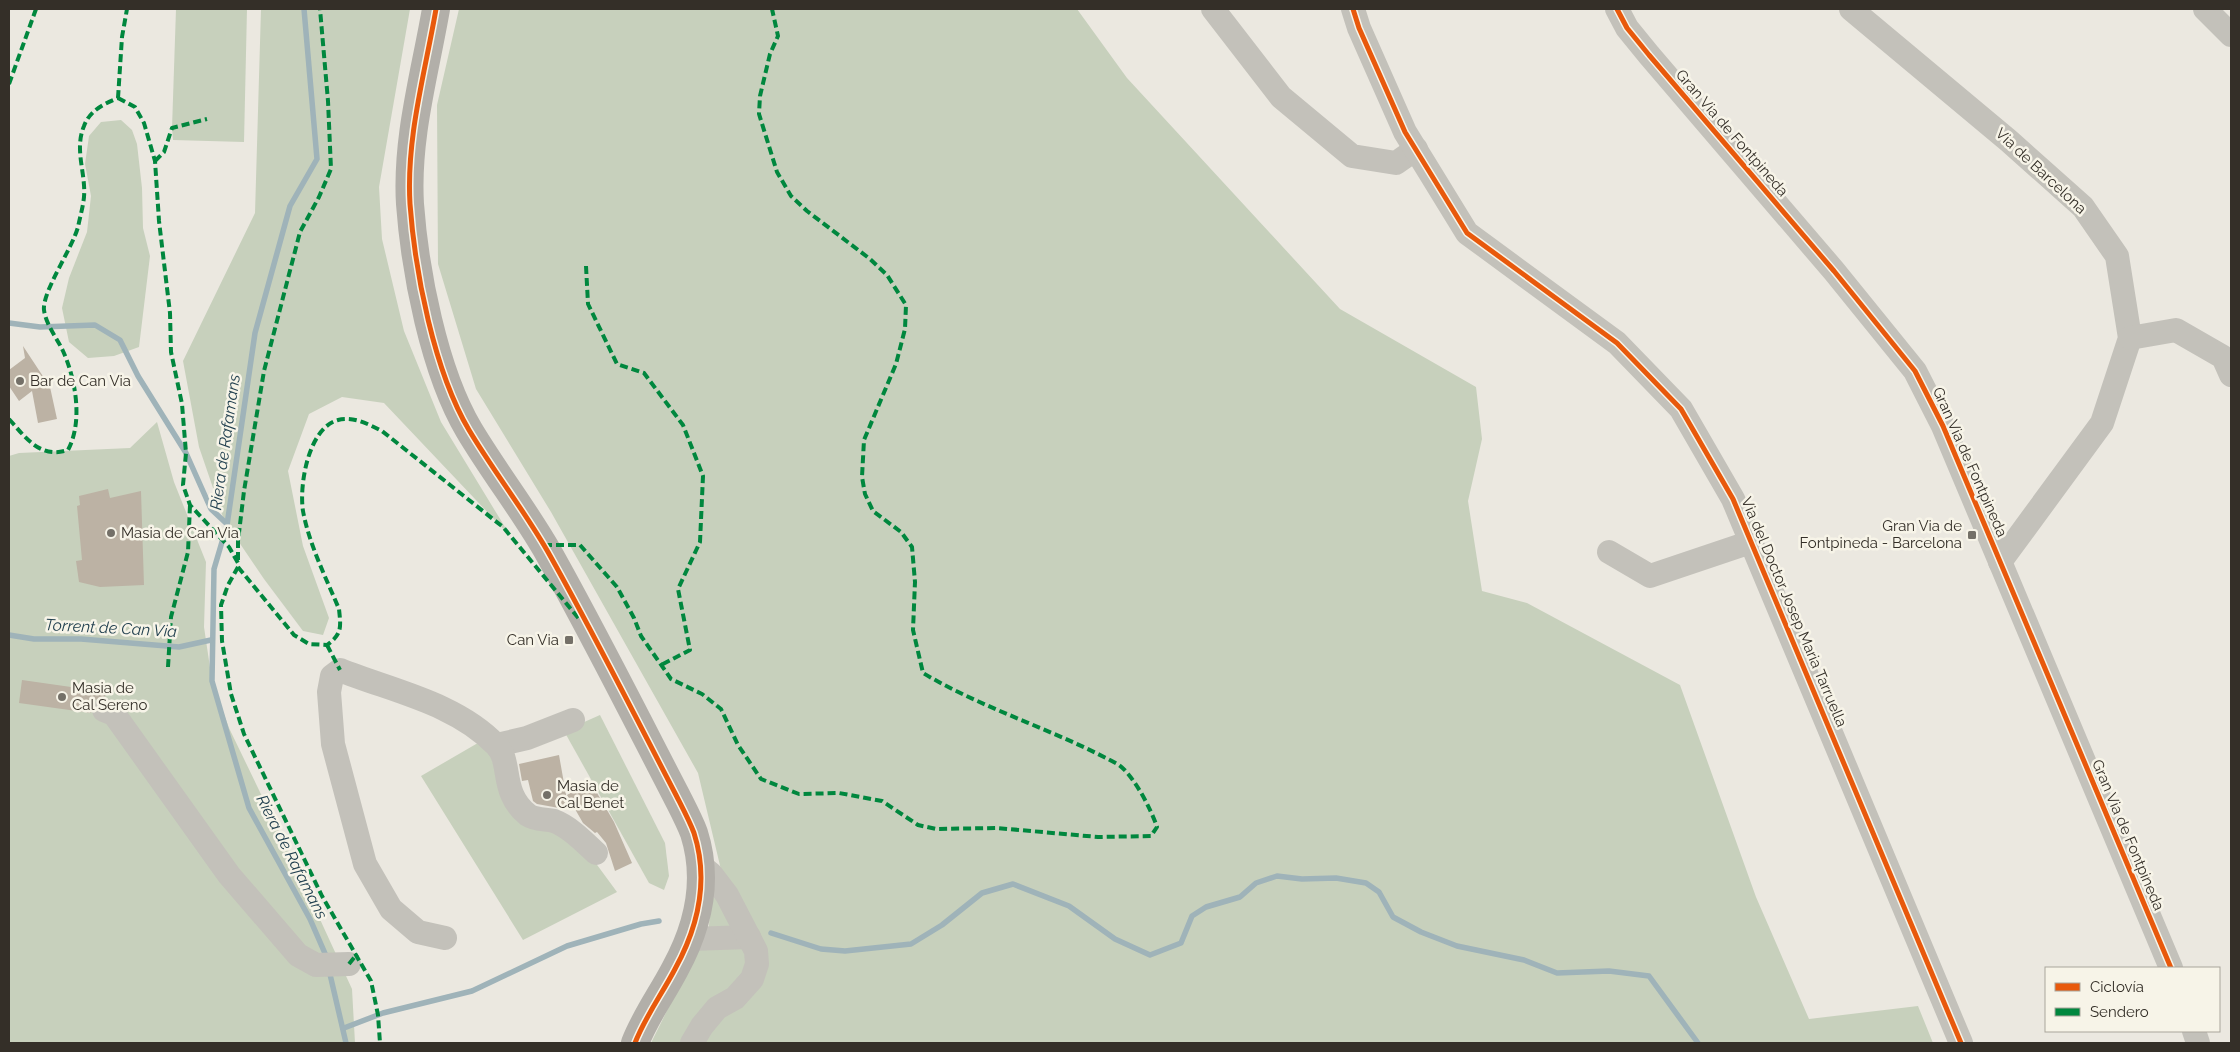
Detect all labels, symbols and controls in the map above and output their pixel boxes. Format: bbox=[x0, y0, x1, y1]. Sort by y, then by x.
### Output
street label: Gran Via de Fontpineda bbox=[1672, 66, 1792, 200]
street label: Via de Barcelona bbox=[1992, 124, 2090, 218]
place label: Bar de Can Via bbox=[30, 372, 131, 390]
water label: Riera de Rafamans bbox=[206, 372, 244, 511]
marker: Bar de Can Via bbox=[14, 375, 26, 387]
street label: Gran Via de Fontpineda bbox=[1929, 384, 2011, 540]
street label: Via del Doctor Josep Maria Tarruella bbox=[1737, 494, 1851, 730]
place label: Gran Via de Fontpineda - Barcelona bbox=[1799, 517, 1962, 552]
place label: Masia de Can Via bbox=[121, 524, 239, 542]
marker: Masia de Can Via bbox=[105, 527, 117, 539]
marker: Gran Via de Fontpineda - Barcelona bbox=[1966, 529, 1978, 541]
water label: Torrent de Can Via bbox=[45, 615, 178, 641]
place label: Can Via bbox=[507, 631, 559, 649]
marker: Can Via bbox=[563, 634, 575, 646]
place label: Masia de Cal Sereno bbox=[72, 679, 147, 714]
marker: Masia de Cal Sereno bbox=[56, 691, 68, 703]
street label: Gran Via de Fontpineda bbox=[2088, 757, 2168, 913]
place label: Masia de Cal Benet bbox=[557, 777, 624, 812]
marker: Masia de Cal Benet bbox=[541, 789, 553, 801]
water label: Riera de Rafamans bbox=[252, 792, 332, 923]
legend bbox=[2045, 967, 2220, 1032]
text: Ciclovía bbox=[2090, 978, 2144, 996]
text: Sendero bbox=[2090, 1003, 2149, 1021]

